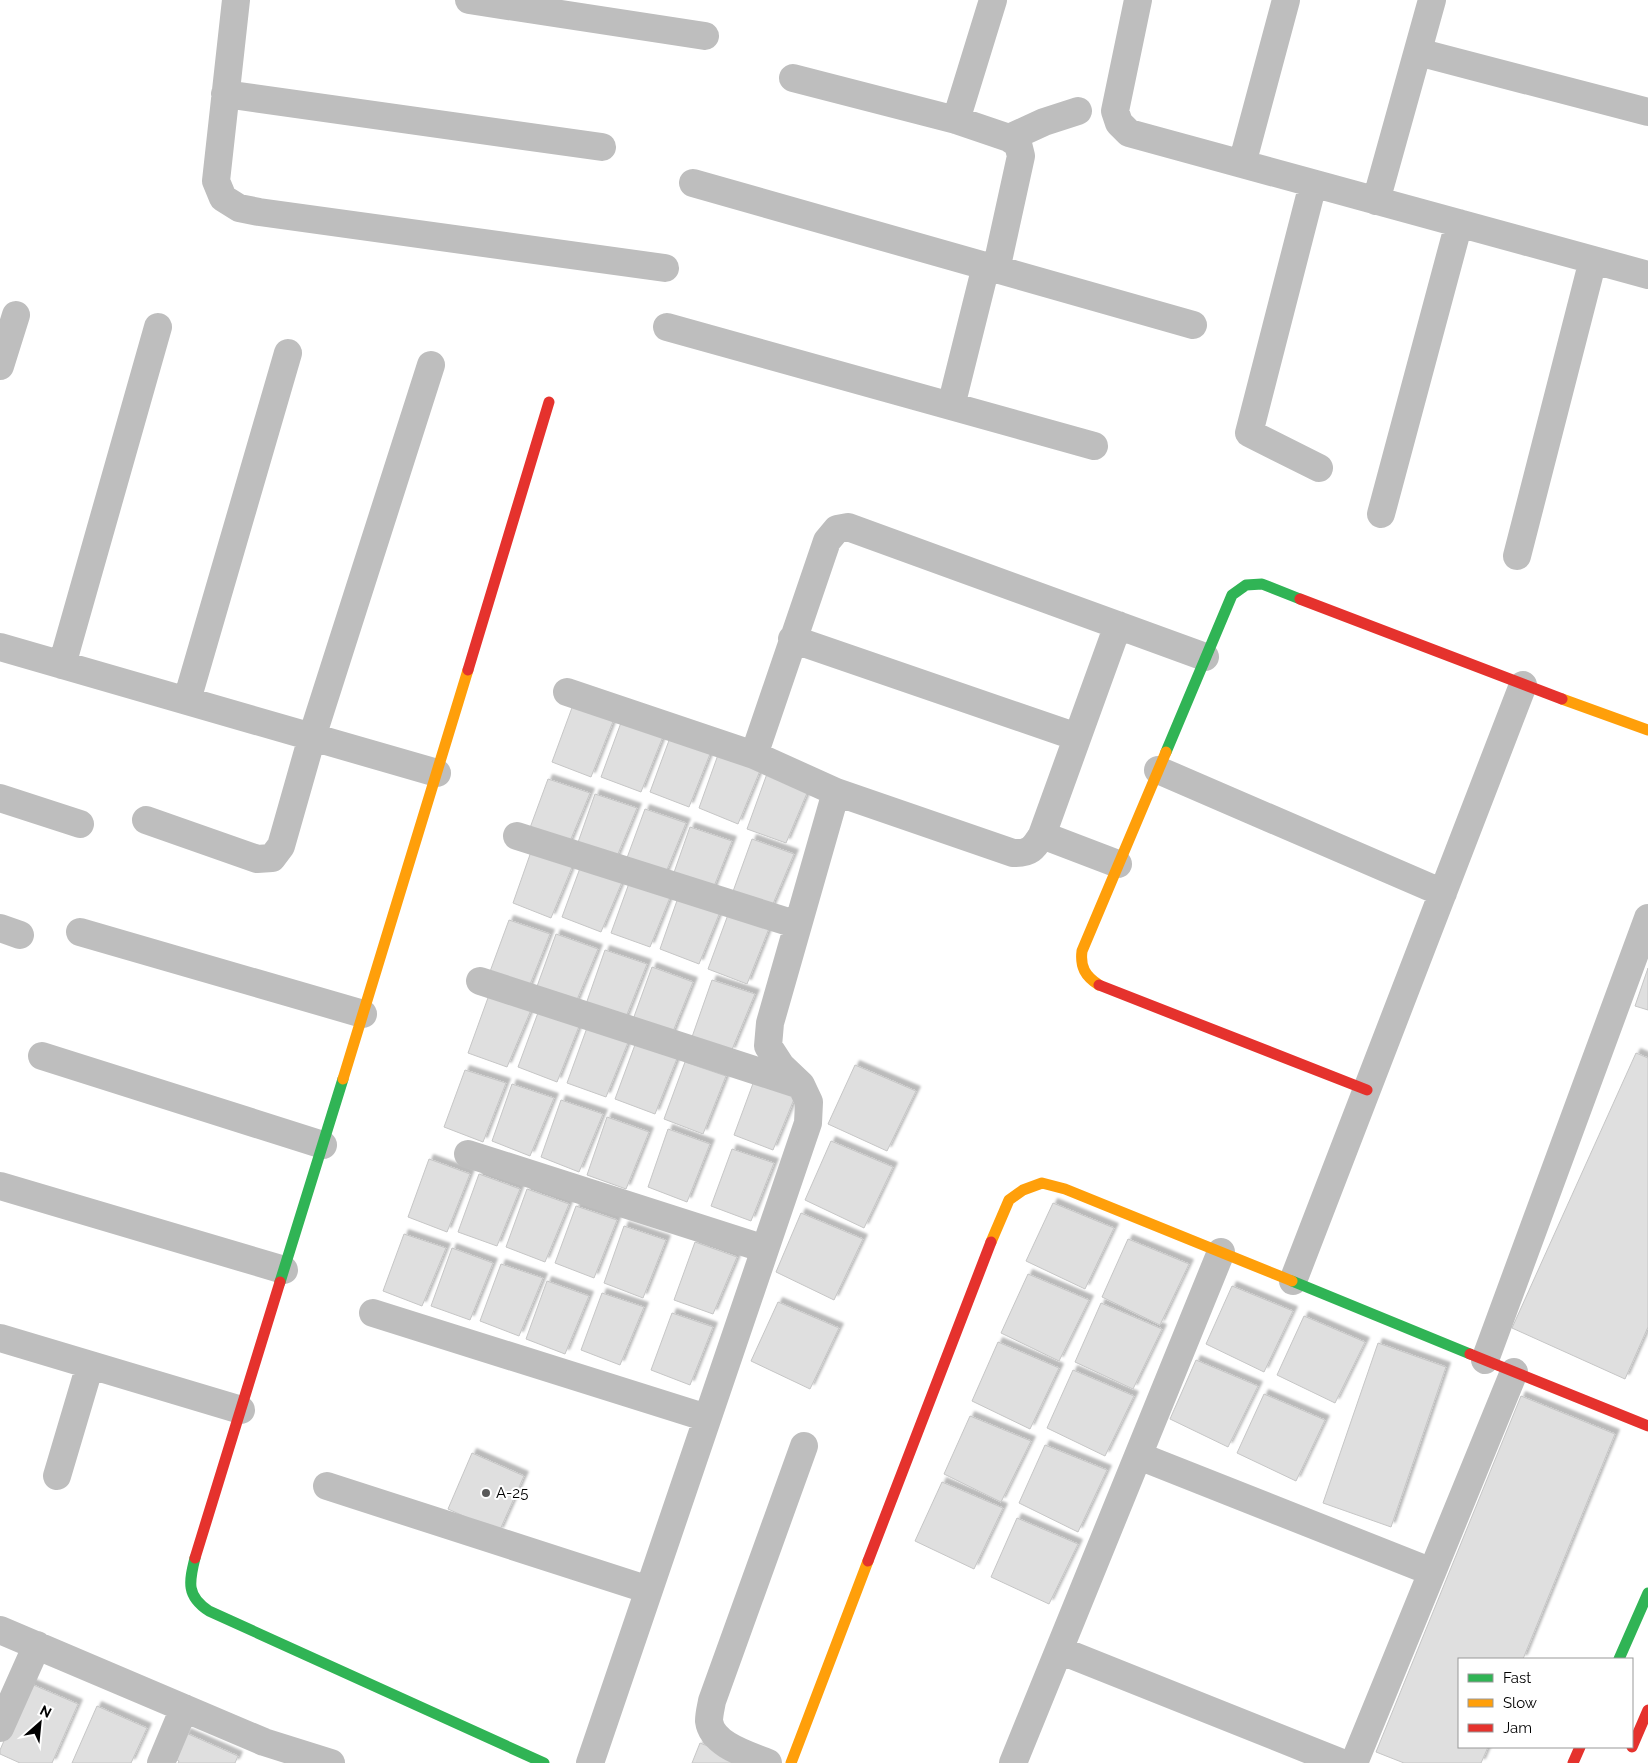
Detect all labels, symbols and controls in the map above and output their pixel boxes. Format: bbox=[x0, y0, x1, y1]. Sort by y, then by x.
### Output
place label: A-25 bbox=[496, 1484, 528, 1502]
marker: A-25 bbox=[480, 1487, 492, 1499]
legend bbox=[1458, 1658, 1633, 1748]
text: Fast bbox=[1503, 1669, 1531, 1687]
text: Slow bbox=[1503, 1694, 1537, 1712]
north arrow bbox=[15, 1698, 65, 1748]
text: N bbox=[38, 1702, 54, 1721]
text: Jam bbox=[1503, 1719, 1532, 1737]

